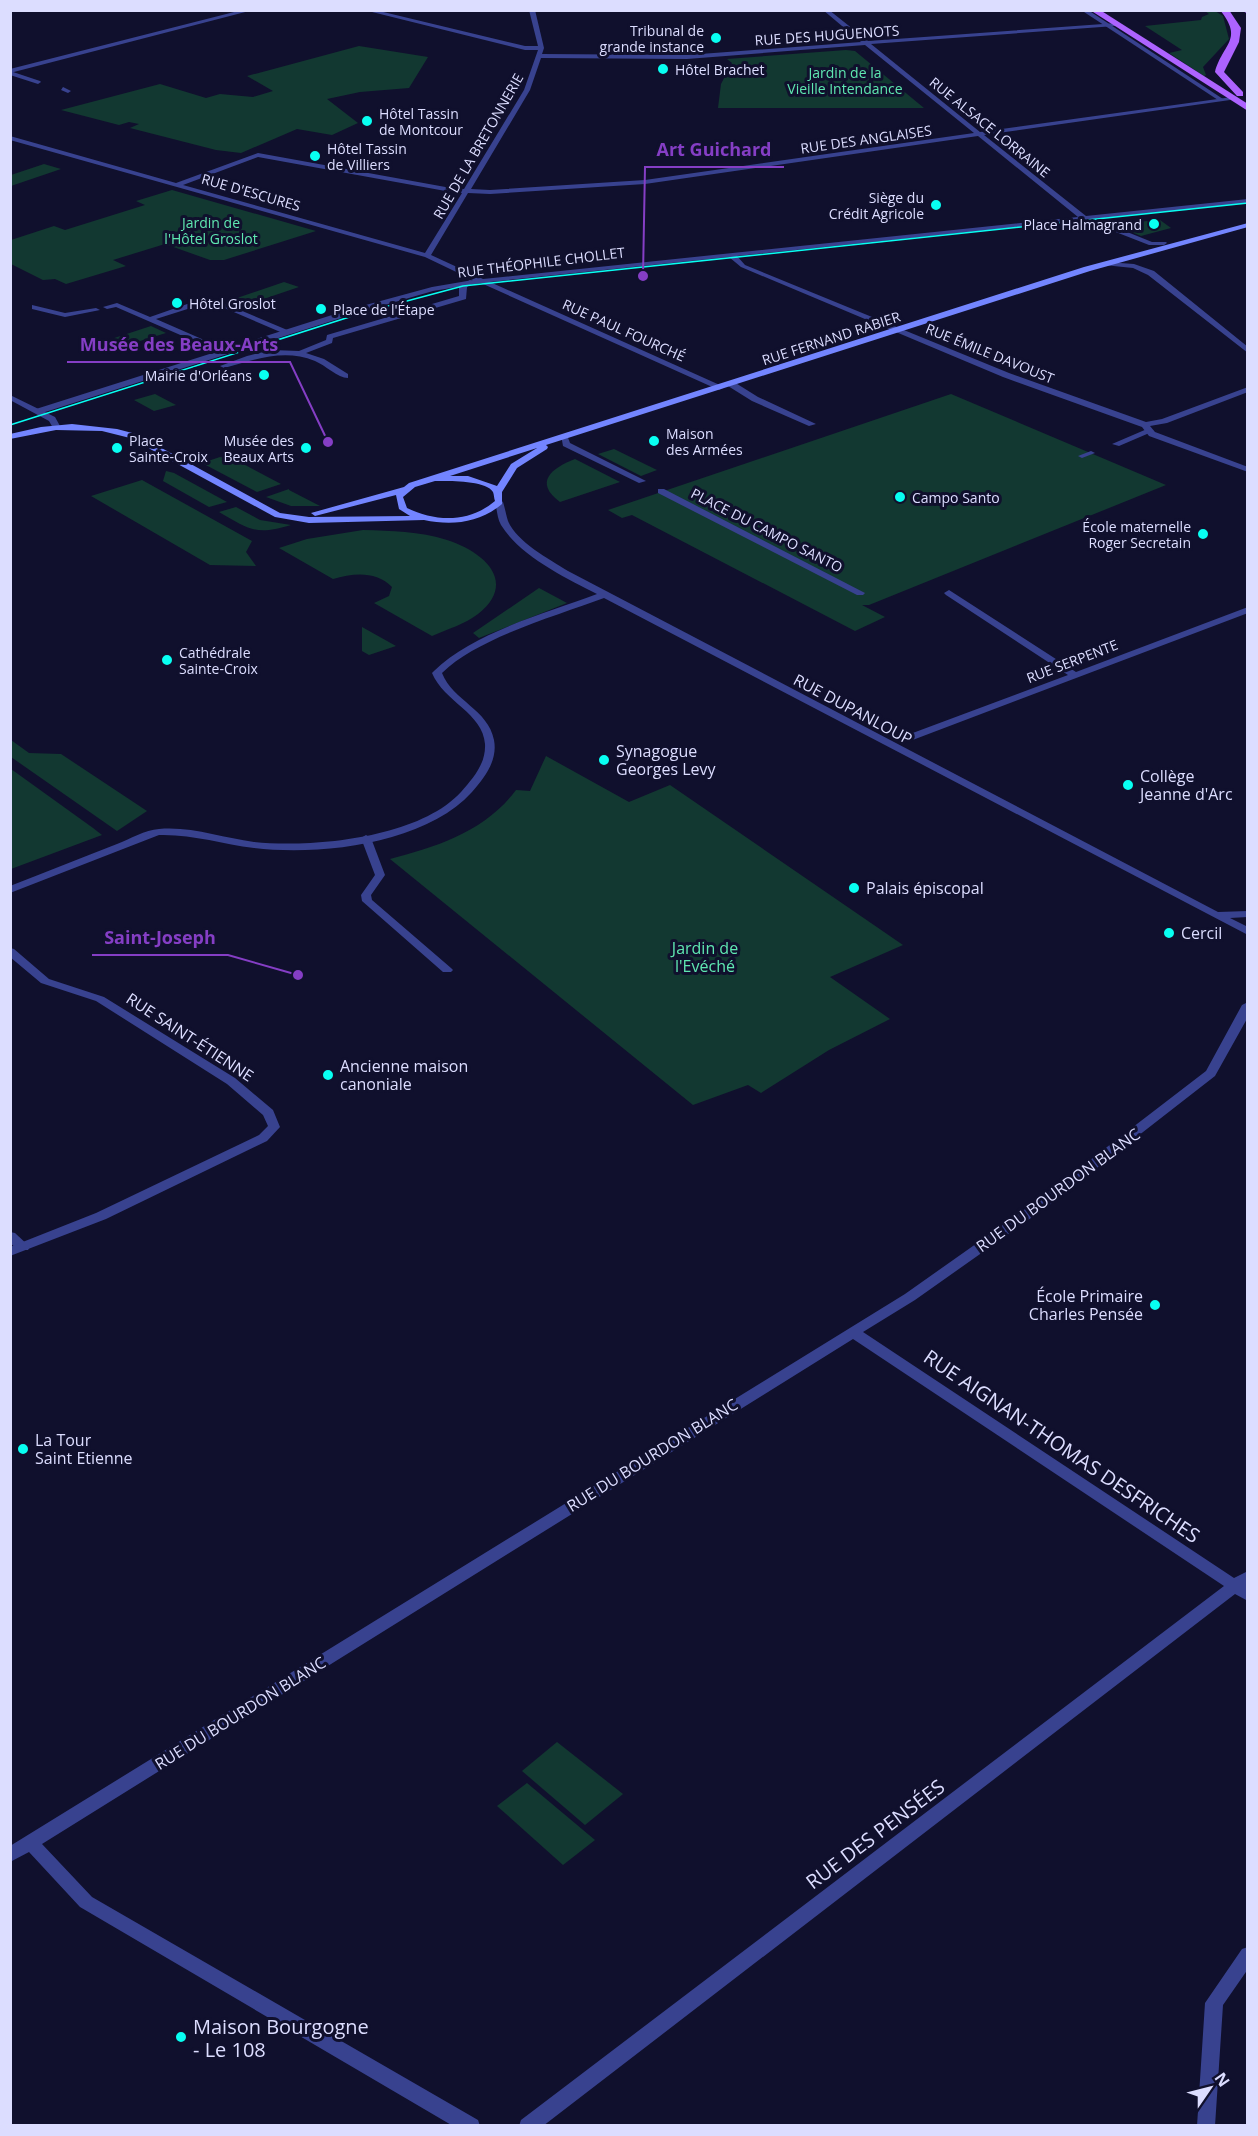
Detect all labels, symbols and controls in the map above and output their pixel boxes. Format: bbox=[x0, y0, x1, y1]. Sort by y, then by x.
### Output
street label: RUE DES HUGUENOTS bbox=[754, 20, 900, 50]
place label: Tribunal de grande instance bbox=[600, 21, 704, 56]
marker: Tribunal de grande instance bbox=[709, 31, 723, 45]
place label: Hôtel Brachet bbox=[675, 60, 764, 79]
marker: Hôtel Brachet bbox=[656, 62, 670, 76]
park label: Jardin de la Vieille Intendance bbox=[787, 63, 903, 98]
street label: RUE DE LA BRETONNERIE bbox=[429, 70, 527, 222]
street label: RUE ALSACE LORRAINE bbox=[926, 72, 1054, 182]
place label: Hôtel Tassin de Montcour bbox=[379, 104, 463, 139]
marker: Hôtel Tassin de Montcour bbox=[360, 114, 374, 128]
street label: RUE DES ANGLAISES bbox=[799, 120, 933, 158]
callout: Art Guichard bbox=[645, 131, 784, 167]
text: Art Guichard bbox=[657, 137, 771, 161]
place label: Hôtel Tassin de Villiers bbox=[327, 139, 407, 174]
marker: Hôtel Tassin de Villiers bbox=[308, 149, 322, 163]
street label: RUE D'ESCURES bbox=[199, 169, 303, 215]
place label: Siège du Crédit Agricole bbox=[829, 188, 924, 223]
marker: Siège du Crédit Agricole bbox=[929, 198, 943, 212]
park label: Jardin de l'Hôtel Groslot bbox=[164, 213, 258, 248]
place label: Place Halmagrand bbox=[1023, 215, 1142, 234]
marker: Place Halmagrand bbox=[1147, 217, 1161, 231]
street label: RUE THÉOPHILE CHOLLET bbox=[456, 242, 626, 282]
place label: Hôtel Groslot bbox=[189, 294, 276, 313]
street label: RUE PAUL FOURCHÉ bbox=[560, 294, 688, 366]
marker: Hôtel Groslot bbox=[170, 296, 184, 310]
place label: Place de l'Étape bbox=[333, 300, 435, 319]
marker: Place de l'Étape bbox=[314, 302, 328, 316]
street label: RUE FERNAND RABIER bbox=[759, 307, 903, 369]
street label: RUE ÉMILE DAVOUST bbox=[923, 319, 1057, 388]
callout: Musée des Beaux-Arts bbox=[67, 326, 290, 362]
text: Musée des Beaux-Arts bbox=[80, 332, 278, 356]
place label: Mairie d'Orléans bbox=[145, 366, 252, 385]
marker: Mairie d'Orléans bbox=[257, 368, 271, 382]
place label: Maison des Armées bbox=[666, 424, 743, 459]
place label: Place Sainte-Croix bbox=[129, 431, 208, 466]
place label: Musée des Beaux Arts bbox=[224, 431, 294, 466]
marker: Maison des Armées bbox=[647, 434, 661, 448]
marker: Place Sainte-Croix bbox=[110, 441, 124, 455]
marker: Musée des Beaux Arts bbox=[299, 441, 313, 455]
street label: PLACE DU CAMPO SANTO bbox=[688, 483, 846, 577]
place label: Campo Santo bbox=[912, 488, 1000, 507]
marker: Campo Santo bbox=[893, 490, 907, 504]
place label: École maternelle Roger Secretain bbox=[1082, 517, 1191, 552]
marker: École maternelle Roger Secretain bbox=[1196, 527, 1210, 541]
street label: RUE SERPENTE bbox=[1024, 635, 1120, 687]
place label: Cathédrale Sainte-Croix bbox=[179, 643, 258, 678]
marker: Cathédrale Sainte-Croix bbox=[160, 653, 174, 667]
street label: RUE DUPANLOUP bbox=[790, 668, 916, 750]
place label: Synagogue Georges Levy bbox=[616, 740, 717, 780]
marker: Synagogue Georges Levy bbox=[597, 753, 611, 767]
place label: Collège Jeanne d'Arc bbox=[1138, 765, 1233, 805]
marker: Collège Jeanne d'Arc bbox=[1121, 778, 1135, 792]
place label: Palais épiscopal bbox=[866, 877, 984, 899]
marker: Palais épiscopal bbox=[847, 881, 861, 895]
callout: Saint-Joseph bbox=[92, 919, 228, 955]
place label: Cercil bbox=[1181, 922, 1222, 944]
text: Saint-Joseph bbox=[104, 925, 216, 949]
marker: Cercil bbox=[1162, 926, 1176, 940]
park label: Jardin de l'Evéché bbox=[670, 937, 738, 977]
street label: RUE SAINT-ÉTIENNE bbox=[122, 987, 258, 1087]
place label: Ancienne maison canoniale bbox=[340, 1055, 468, 1095]
marker: Ancienne maison canoniale bbox=[321, 1068, 335, 1082]
street label: RUE DU BOURDON BLANC bbox=[972, 1123, 1144, 1257]
place label: École Primaire Charles Pensée bbox=[1029, 1285, 1143, 1325]
marker: École Primaire Charles Pensée bbox=[1148, 1298, 1162, 1312]
street label: RUE AIGNAN-THOMAS DESFRICHES bbox=[919, 1343, 1205, 1549]
street label: RUE DU BOURDON BLANC bbox=[562, 1393, 742, 1517]
place label: La Tour Saint Etienne bbox=[35, 1429, 133, 1469]
marker: La Tour Saint Etienne bbox=[16, 1442, 30, 1456]
street label: RUE DU BOURDON BLANC bbox=[150, 1651, 330, 1775]
street label: RUE DES PENSÉES bbox=[800, 1773, 950, 1895]
place label: Maison Bourgogne - Le 108 bbox=[193, 2013, 369, 2063]
marker: Maison Bourgogne - Le 108 bbox=[174, 2030, 188, 2044]
north arrow bbox=[1180, 2058, 1240, 2118]
text: N bbox=[1210, 2068, 1235, 2091]

